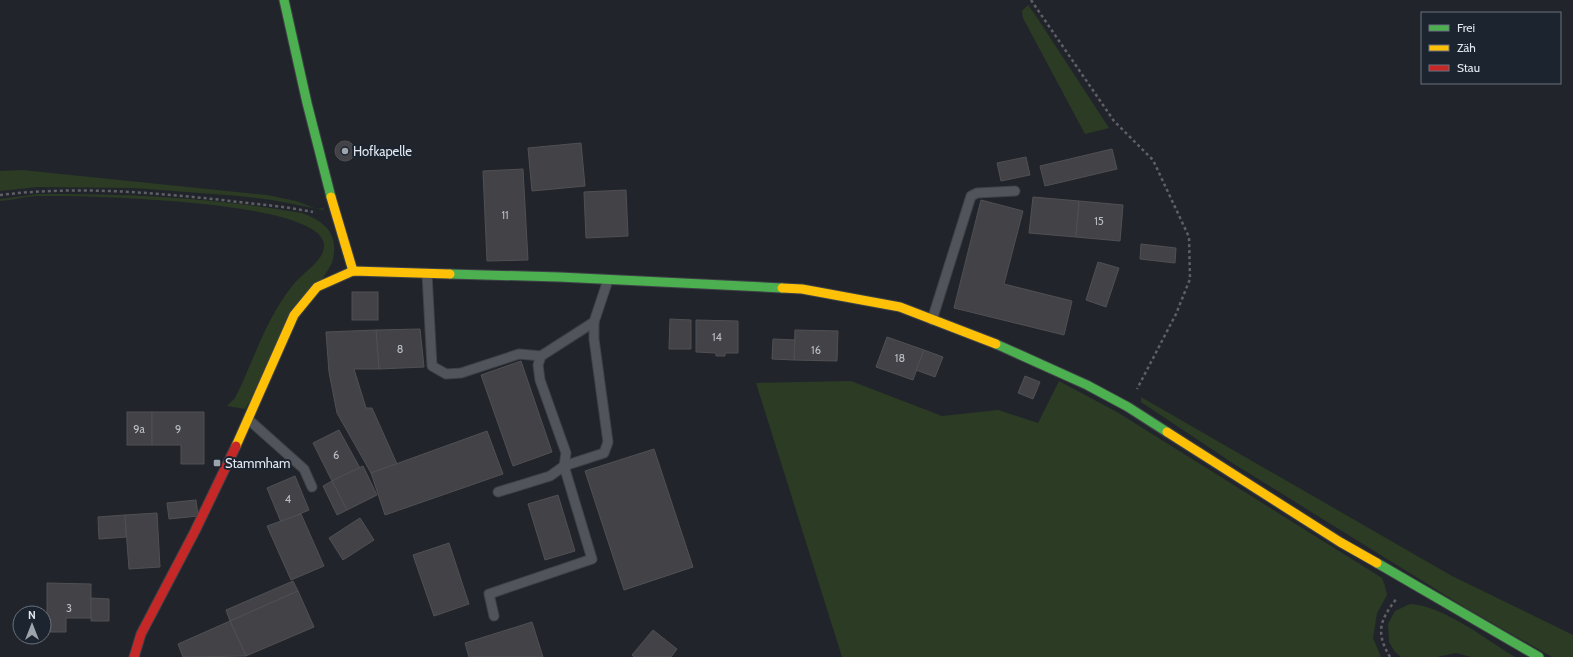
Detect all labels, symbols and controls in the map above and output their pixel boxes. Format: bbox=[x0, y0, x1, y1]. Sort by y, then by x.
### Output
legend bbox=[1421, 12, 1561, 84]
text: Frei bbox=[1457, 20, 1475, 35]
text: Zäh bbox=[1457, 40, 1476, 55]
text: Stau bbox=[1457, 60, 1480, 75]
place label: Hofkapelle bbox=[353, 143, 412, 159]
marker: Hofkapelle bbox=[340, 146, 350, 156]
house number: 11 bbox=[501, 208, 509, 222]
house number: 15 bbox=[1094, 214, 1104, 228]
house number: 14 bbox=[712, 330, 723, 344]
house number: 8 bbox=[397, 342, 403, 356]
house number: 16 bbox=[811, 343, 821, 357]
house number: 18 bbox=[895, 351, 905, 365]
house number: 9a bbox=[133, 422, 145, 436]
house number: 9 bbox=[175, 422, 181, 436]
house number: 6 bbox=[333, 448, 339, 462]
place label: Stammham bbox=[225, 455, 291, 471]
marker: Stammham bbox=[212, 458, 222, 468]
house number: 4 bbox=[285, 492, 292, 506]
house number: 3 bbox=[66, 601, 72, 615]
north arrow bbox=[12, 605, 52, 645]
text: N bbox=[28, 608, 36, 622]

